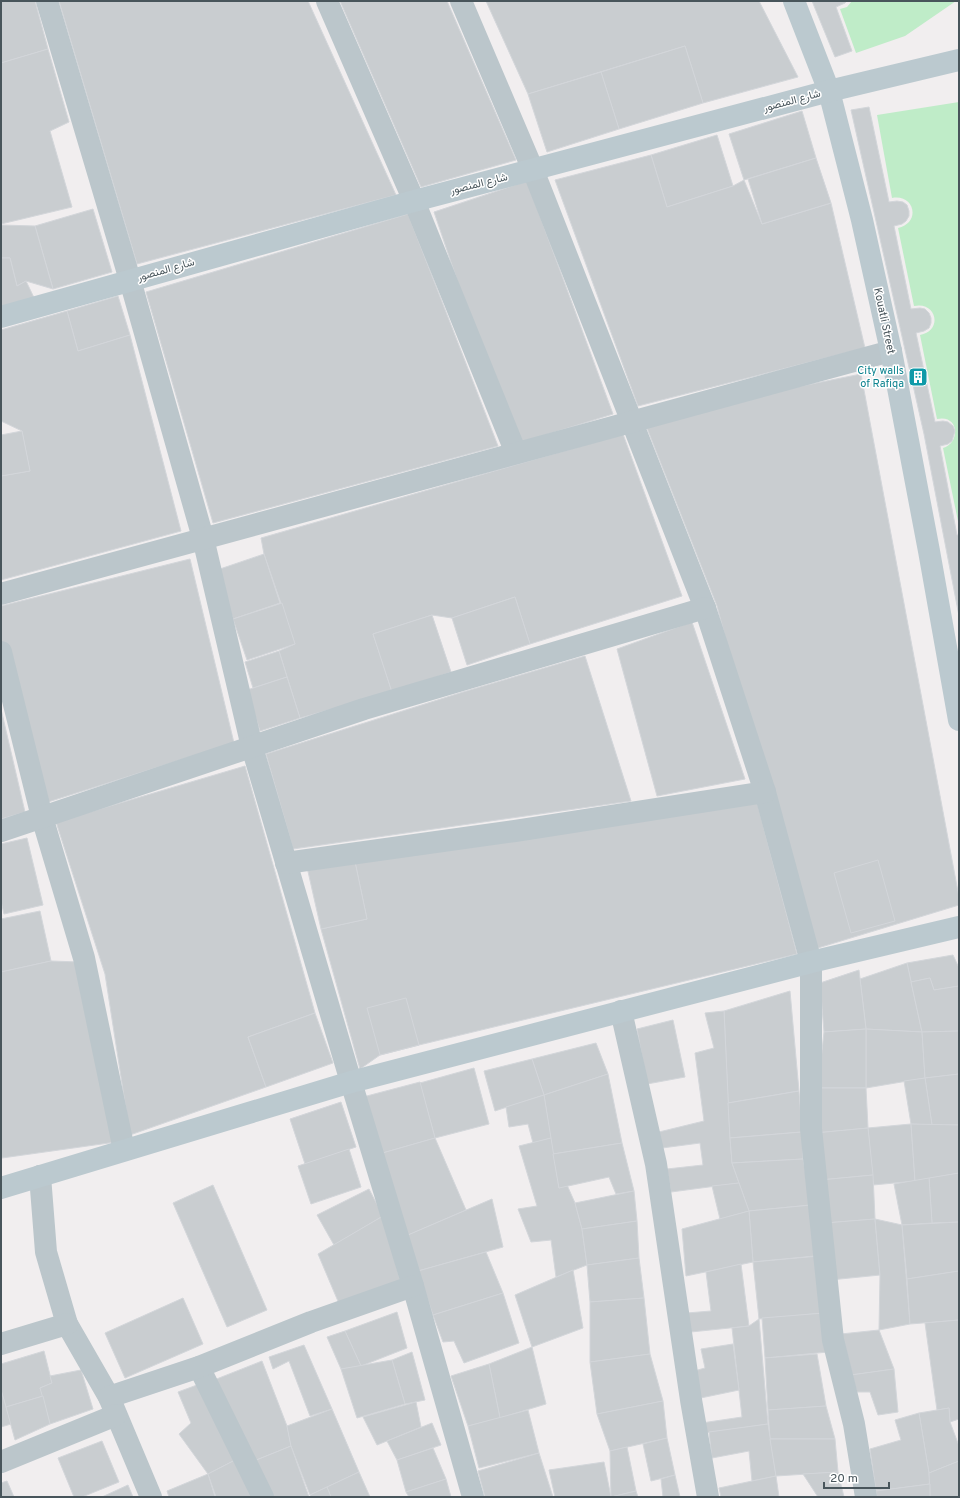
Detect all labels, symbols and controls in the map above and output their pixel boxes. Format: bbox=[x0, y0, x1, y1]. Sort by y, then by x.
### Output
street label: شارع المنصور bbox=[761, 87, 822, 116]
street label: شارع المنصور bbox=[448, 170, 509, 198]
street label: شارع المنصور bbox=[135, 255, 196, 285]
street label: Kouatli Street bbox=[870, 287, 898, 355]
place label: City walls of Rafiqa bbox=[857, 364, 904, 391]
building icon: City walls of Rafiqa bbox=[907, 366, 929, 388]
scale bar bbox=[824, 1464, 889, 1490]
text: 20 m bbox=[830, 1471, 858, 1487]

